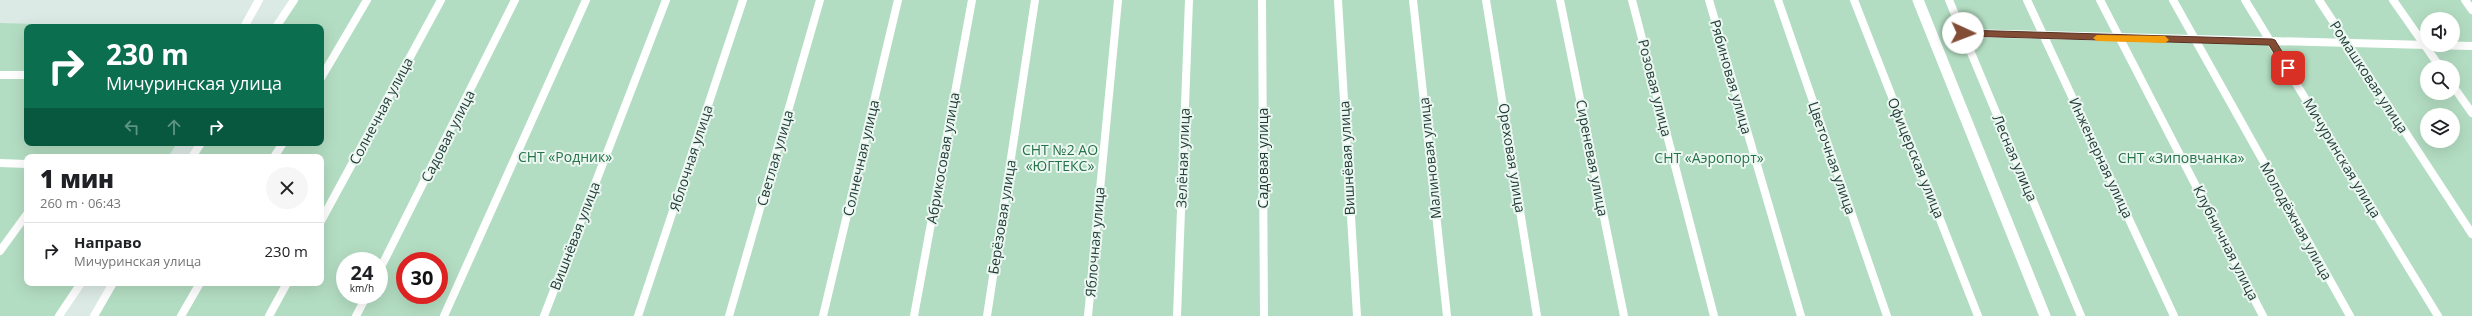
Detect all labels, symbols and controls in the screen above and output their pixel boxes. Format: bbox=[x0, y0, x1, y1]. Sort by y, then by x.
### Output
position arrow bbox=[1942, 12, 1984, 54]
map controls bbox=[2420, 12, 2460, 148]
button: sound bbox=[2420, 12, 2460, 52]
street label: Рябиновая улица bbox=[1706, 17, 1757, 136]
street label: Ромашковая улица bbox=[2326, 17, 2413, 137]
text: 230 m bbox=[106, 35, 189, 73]
street label: Розовая улица bbox=[1634, 37, 1677, 139]
icon: right bbox=[40, 40, 92, 92]
pin bbox=[2271, 51, 2305, 85]
street label: Солнечная улица bbox=[344, 54, 417, 168]
icon: arrive bbox=[2277, 57, 2299, 79]
button: search bbox=[2420, 60, 2460, 100]
text: Мичуринская улица bbox=[106, 71, 282, 95]
street label: Садовая улица bbox=[416, 87, 479, 185]
street label: Абрикосовая улица bbox=[922, 91, 963, 225]
street label: Инженерная улица bbox=[2065, 94, 2138, 221]
street label: Мичуринская улица bbox=[2299, 94, 2386, 221]
street label: Офицерская улица bbox=[1884, 95, 1949, 221]
street label: Малиновая улица bbox=[1414, 96, 1445, 220]
street label: Солнечная улица bbox=[838, 98, 883, 218]
street label: Сиреневая улица bbox=[1572, 98, 1613, 218]
street label: Цветочная улица bbox=[1804, 99, 1861, 217]
street label: Вишнёвая улица bbox=[1334, 100, 1359, 216]
street label: Яблочная улица bbox=[664, 102, 717, 213]
street label: Ореховая улица bbox=[1494, 102, 1531, 214]
street label: Зелёная улица bbox=[1171, 107, 1194, 208]
street label: Светлая улица bbox=[752, 108, 797, 208]
street label: Садовая улица bbox=[1253, 108, 1272, 208]
button: layers bbox=[2420, 108, 2460, 148]
street label: Лесная улица bbox=[1989, 111, 2042, 204]
icon: left bbox=[121, 116, 143, 138]
icon: ahead bbox=[163, 116, 185, 138]
icon: right bbox=[205, 116, 227, 138]
park label: СНТ №2 АО «ЮГТЕКС» bbox=[1022, 140, 1098, 175]
park label: СНТ «Родник» bbox=[518, 147, 612, 166]
park label: СНТ «Аэропорт» bbox=[1654, 148, 1764, 167]
park label: СНТ «Зиповчанка» bbox=[2118, 148, 2244, 167]
street label: Берёзовая улица bbox=[983, 158, 1020, 276]
street label: Молодёжная улица bbox=[2256, 158, 2337, 283]
text: 1 мин bbox=[40, 162, 114, 195]
button: close bbox=[266, 167, 308, 209]
street label: Вишнёвая улица bbox=[545, 179, 604, 293]
street label: Клубничная улица bbox=[2189, 182, 2264, 304]
street label: Яблочная улица bbox=[1080, 186, 1109, 298]
text: 260 m · 06:43 bbox=[40, 194, 121, 212]
text: Направо bbox=[74, 232, 142, 252]
icon: right bbox=[40, 240, 62, 262]
text: 230 m bbox=[264, 241, 308, 261]
text: Мичуринская улица bbox=[74, 252, 201, 270]
speed limit sign: 30 bbox=[396, 252, 448, 304]
text: 24 bbox=[351, 259, 373, 286]
text: km/h bbox=[350, 281, 374, 295]

